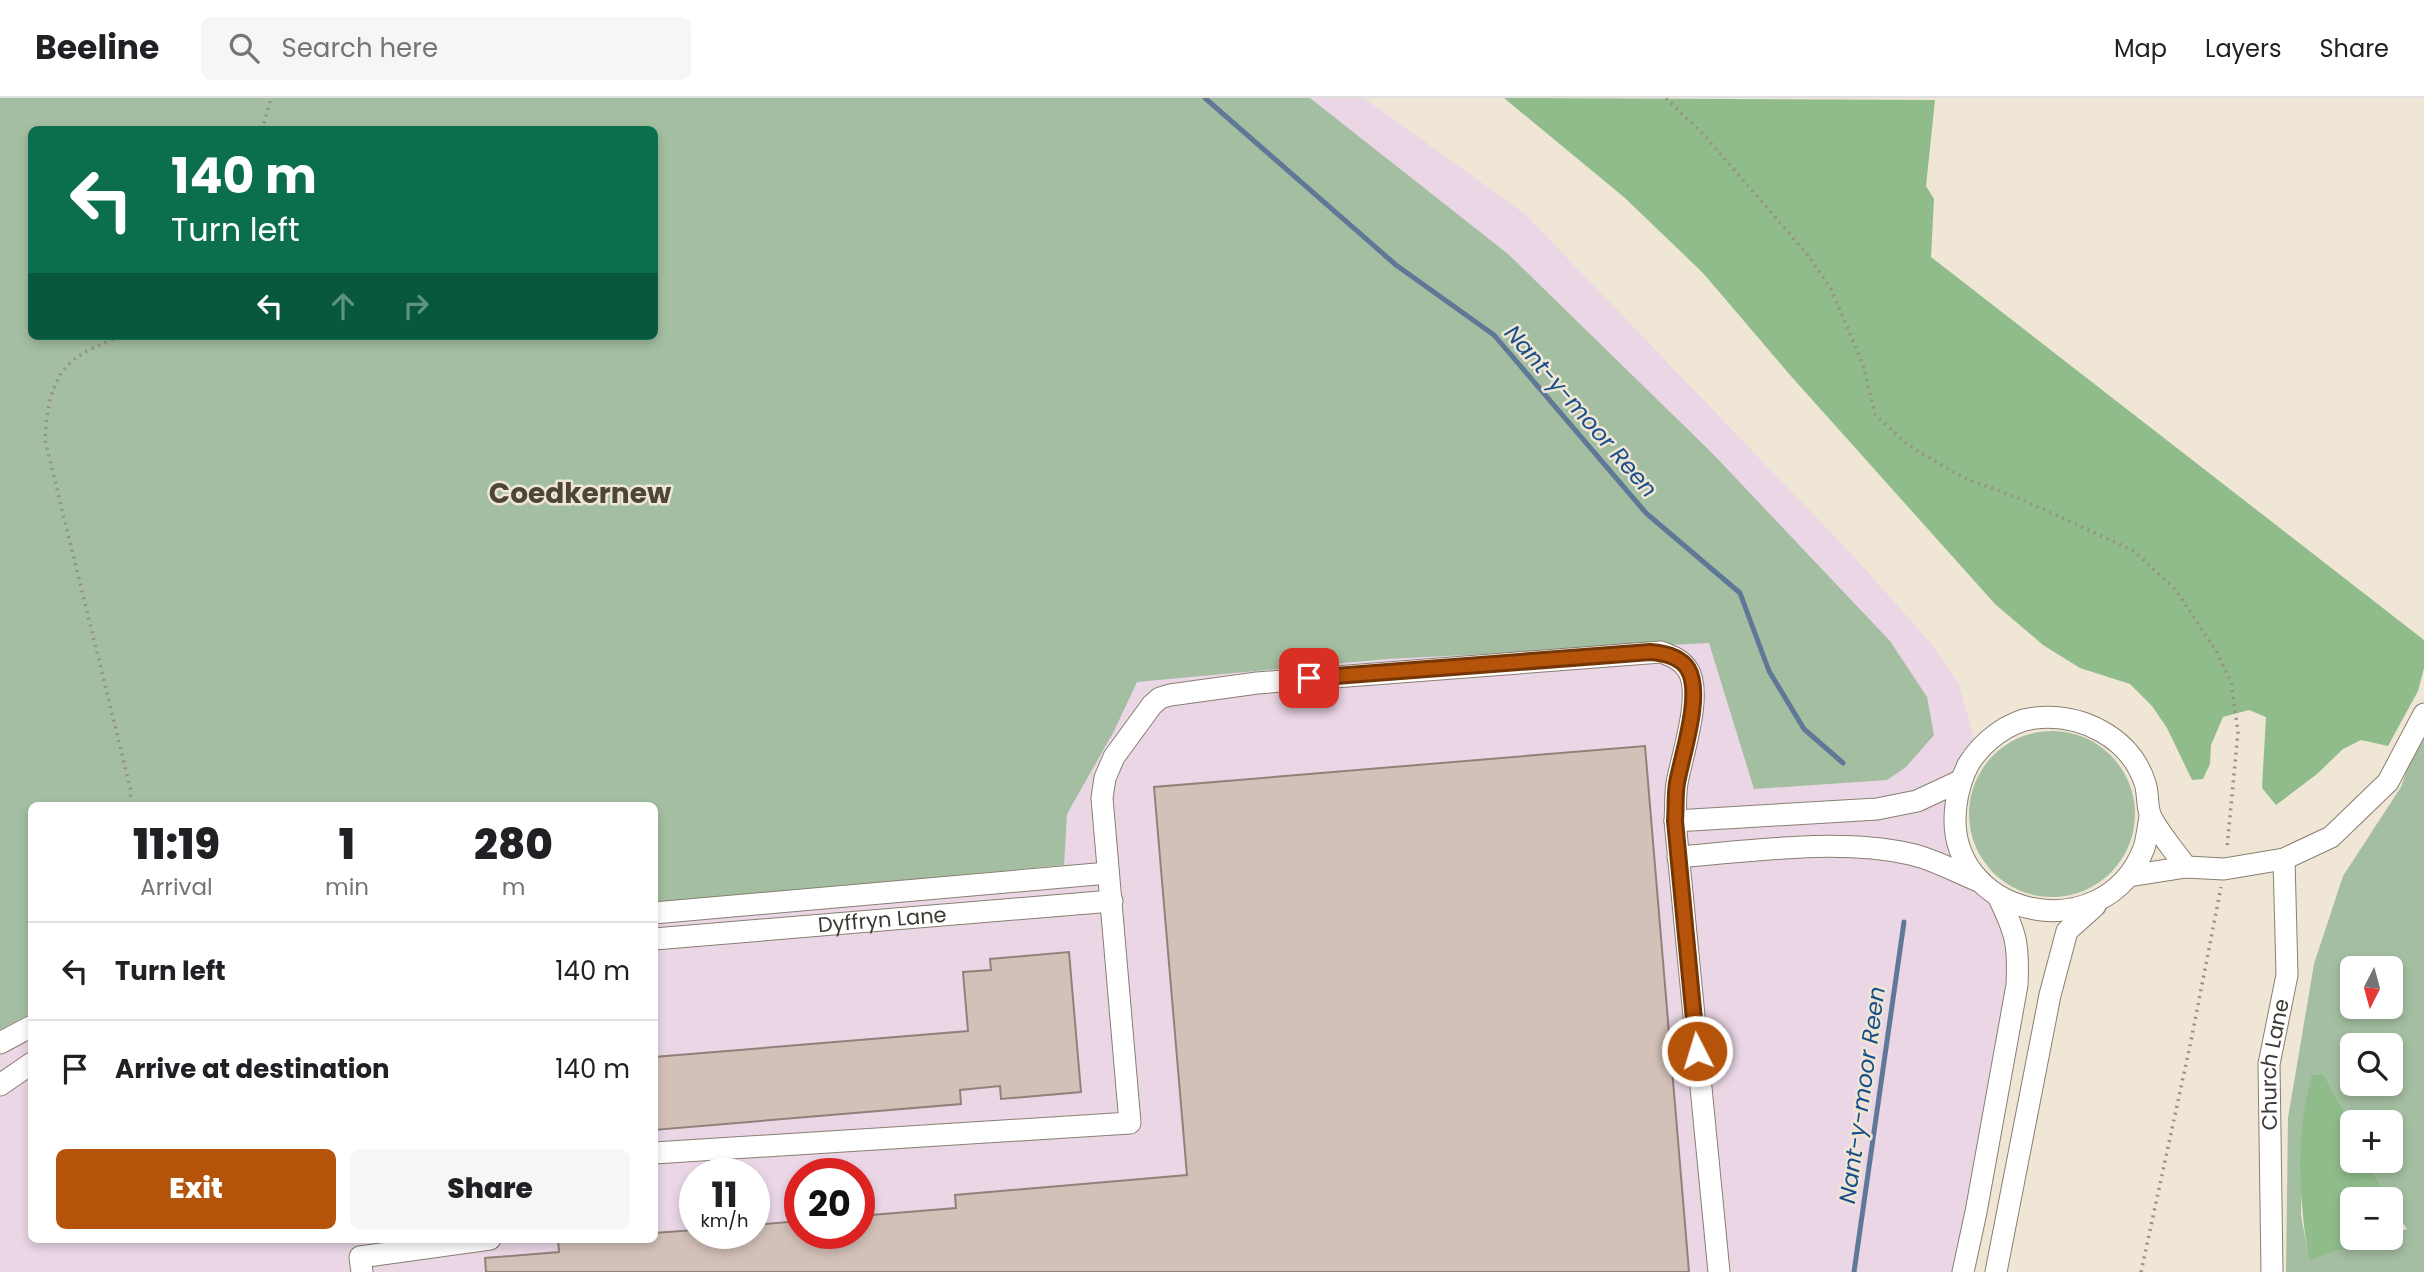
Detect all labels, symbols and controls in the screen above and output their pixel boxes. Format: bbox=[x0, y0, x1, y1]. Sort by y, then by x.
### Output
search box bbox=[201, 17, 691, 80]
text: Beeline bbox=[35, 24, 159, 71]
icon: search bbox=[225, 29, 263, 67]
text: Search here bbox=[281, 30, 438, 66]
text: Map bbox=[2114, 32, 2167, 65]
text: Layers bbox=[2205, 32, 2281, 65]
text: Share bbox=[2319, 32, 2389, 65]
text: 140 m bbox=[171, 142, 317, 210]
icon: left bbox=[56, 154, 147, 245]
text: Turn left bbox=[171, 207, 300, 252]
icon: left bbox=[251, 287, 289, 325]
icon: ahead bbox=[324, 287, 362, 325]
icon: right bbox=[397, 287, 435, 325]
water label: Nant-y-moor Reen bbox=[1497, 318, 1665, 504]
district label: Coedkernew bbox=[489, 474, 672, 513]
pin bbox=[1279, 648, 1339, 708]
icon: arrive bbox=[1290, 659, 1328, 697]
text: 11:19 bbox=[133, 815, 220, 874]
text: 1 bbox=[339, 815, 355, 874]
text: 280 bbox=[474, 815, 553, 874]
text: Arrival bbox=[140, 871, 213, 903]
text: min bbox=[325, 871, 369, 903]
text: m bbox=[502, 871, 525, 903]
street label: Dyffryn Lane bbox=[817, 900, 948, 939]
icon: left bbox=[56, 952, 94, 990]
text: Turn left bbox=[115, 953, 226, 989]
text: 140 m bbox=[555, 953, 630, 989]
north arrow bbox=[2340, 956, 2403, 1018]
map controls bbox=[2340, 956, 2403, 1250]
water label: Nant-y-moor Reen bbox=[1831, 984, 1893, 1206]
street label: Church Lane bbox=[2254, 996, 2296, 1131]
position arrow bbox=[1660, 1014, 1734, 1088]
button: search bbox=[2340, 1033, 2403, 1096]
icon: arrive bbox=[56, 1050, 94, 1088]
text: Arrive at destination bbox=[115, 1051, 390, 1087]
text: 140 m bbox=[555, 1051, 630, 1087]
button: + bbox=[2340, 1110, 2403, 1173]
button: Exit bbox=[56, 1149, 336, 1229]
button: Share bbox=[350, 1149, 630, 1229]
speed limit sign: 20 bbox=[784, 1158, 875, 1249]
text: 11 bbox=[711, 1170, 738, 1219]
button: − bbox=[2340, 1187, 2403, 1250]
text: km/h bbox=[701, 1208, 748, 1233]

